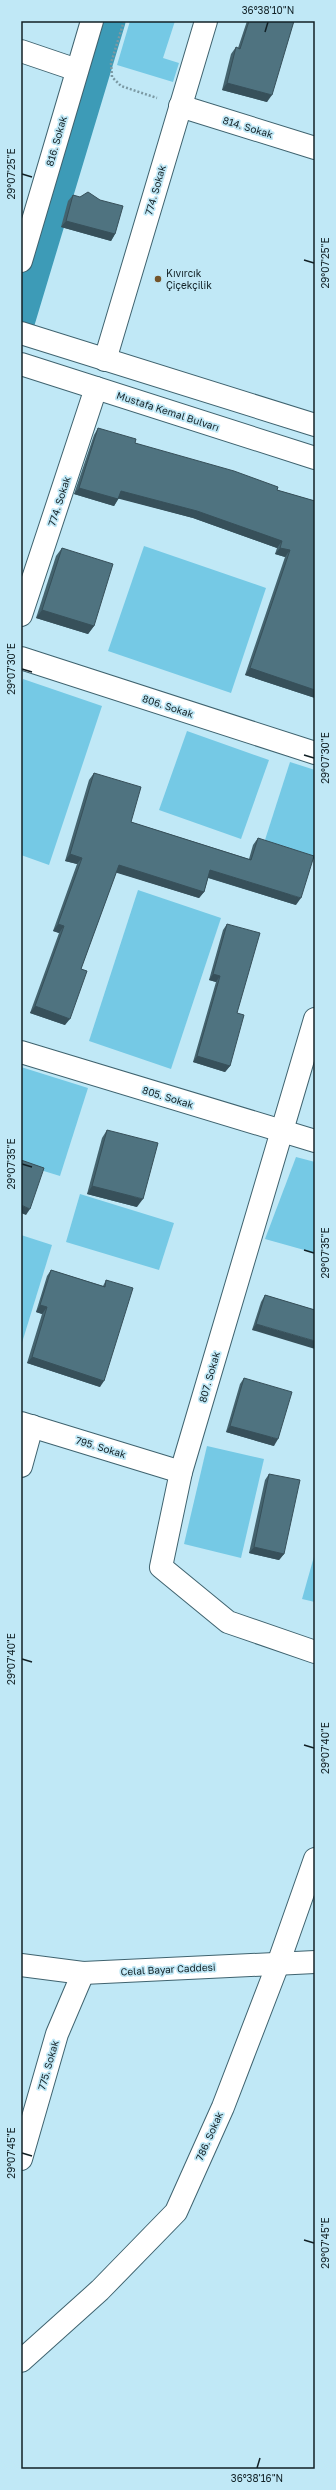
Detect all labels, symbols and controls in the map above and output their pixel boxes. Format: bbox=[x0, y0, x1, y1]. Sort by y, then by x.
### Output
text: 36°38'10"N bbox=[242, 4, 294, 16]
street label: 816. Sokak bbox=[43, 114, 69, 168]
street label: 814. Sokak bbox=[221, 114, 275, 140]
text: 29°07'25"E bbox=[5, 148, 17, 200]
street label: 774. Sokak bbox=[142, 163, 168, 216]
text: 29°07'25"E bbox=[319, 237, 331, 289]
place label: Kıvırcık Çiçekçilik bbox=[166, 267, 212, 291]
marker: Kıvırcık Çiçekçilik bbox=[153, 274, 163, 284]
street label: Mustafa Kemal Bulvarı bbox=[115, 389, 221, 433]
street label: 774. Sokak bbox=[45, 474, 73, 527]
text: 29°07'30"E bbox=[5, 643, 17, 695]
street label: 806. Sokak bbox=[141, 692, 195, 720]
text: 29°07'30"E bbox=[319, 732, 331, 784]
street label: 805. Sokak bbox=[141, 1084, 195, 1111]
text: 29°07'35"E bbox=[5, 1138, 17, 1190]
text: 29°07'35"E bbox=[319, 1227, 331, 1279]
street label: 807. Sokak bbox=[196, 1350, 222, 1404]
street label: 795. Sokak bbox=[74, 1434, 128, 1460]
text: 29°07'40"E bbox=[5, 1633, 17, 1685]
text: 29°07'40"E bbox=[319, 1722, 331, 1774]
street label: Celal Bayar Caddesi bbox=[120, 1961, 216, 1977]
street label: 775. Sokak bbox=[35, 2038, 61, 2091]
street label: 786. Sokak bbox=[193, 2109, 225, 2162]
text: 29°07'45"E bbox=[5, 2127, 17, 2179]
text: 29°07'45"E bbox=[319, 2217, 331, 2269]
text: 36°38'16"N bbox=[231, 2472, 283, 2484]

